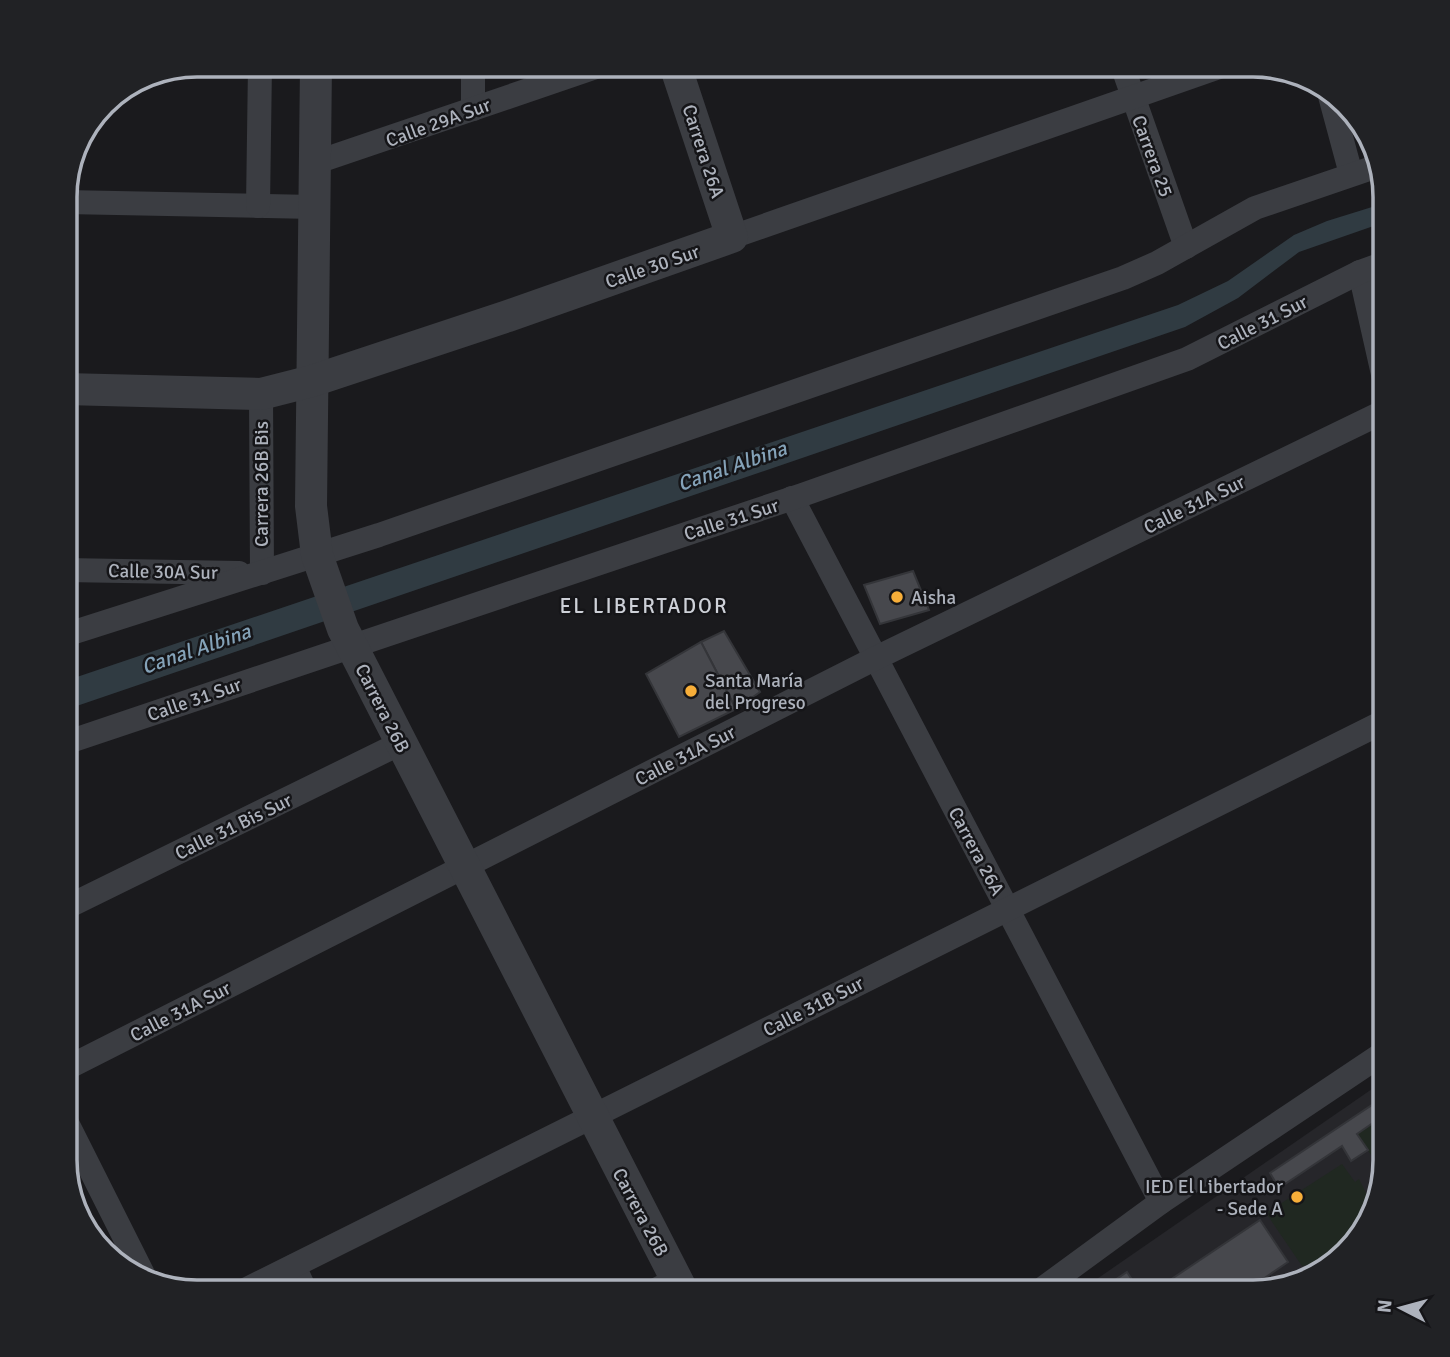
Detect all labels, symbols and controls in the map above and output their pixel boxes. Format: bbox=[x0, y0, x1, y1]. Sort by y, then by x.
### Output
street label: Calle 29A Sur bbox=[383, 93, 494, 153]
street label: Carrera 26A bbox=[677, 102, 730, 201]
street label: Carrera 25 bbox=[1126, 112, 1178, 201]
street label: Calle 30 Sur bbox=[602, 240, 703, 294]
street label: Calle 31 Sur bbox=[1213, 290, 1312, 356]
street label: Carrera 26B Bis bbox=[250, 421, 274, 547]
water label: Canal Albina bbox=[674, 435, 791, 497]
street label: Calle 31A Sur bbox=[1140, 470, 1249, 540]
street label: Calle 31 Sur bbox=[681, 493, 782, 547]
street label: Calle 30A Sur bbox=[108, 559, 218, 585]
place label: Aisha bbox=[911, 586, 956, 610]
marker: Aisha bbox=[889, 589, 905, 605]
district label: EL LIBERTADOR bbox=[559, 593, 729, 619]
water label: Canal Albina bbox=[138, 618, 255, 680]
street label: Carrera 26B bbox=[349, 660, 415, 757]
place label: Santa María del Progreso bbox=[705, 669, 806, 715]
street label: Calle 31 Sur bbox=[144, 673, 245, 727]
marker: Santa María del Progreso bbox=[683, 683, 699, 699]
street label: Calle 31A Sur bbox=[631, 720, 740, 791]
street label: Calle 31 Bis Sur bbox=[171, 788, 296, 866]
street label: Carrera 26A bbox=[943, 803, 1010, 900]
street label: Calle 31B Sur bbox=[759, 971, 868, 1042]
street label: Calle 31A Sur bbox=[126, 976, 235, 1047]
street label: Carrera 26B bbox=[607, 1164, 673, 1261]
place label: IED El Libertador - Sede A bbox=[1145, 1175, 1283, 1221]
marker: IED El Libertador - Sede A bbox=[1289, 1189, 1305, 1205]
north arrow bbox=[1366, 1273, 1436, 1343]
text: N bbox=[1372, 1299, 1398, 1314]

